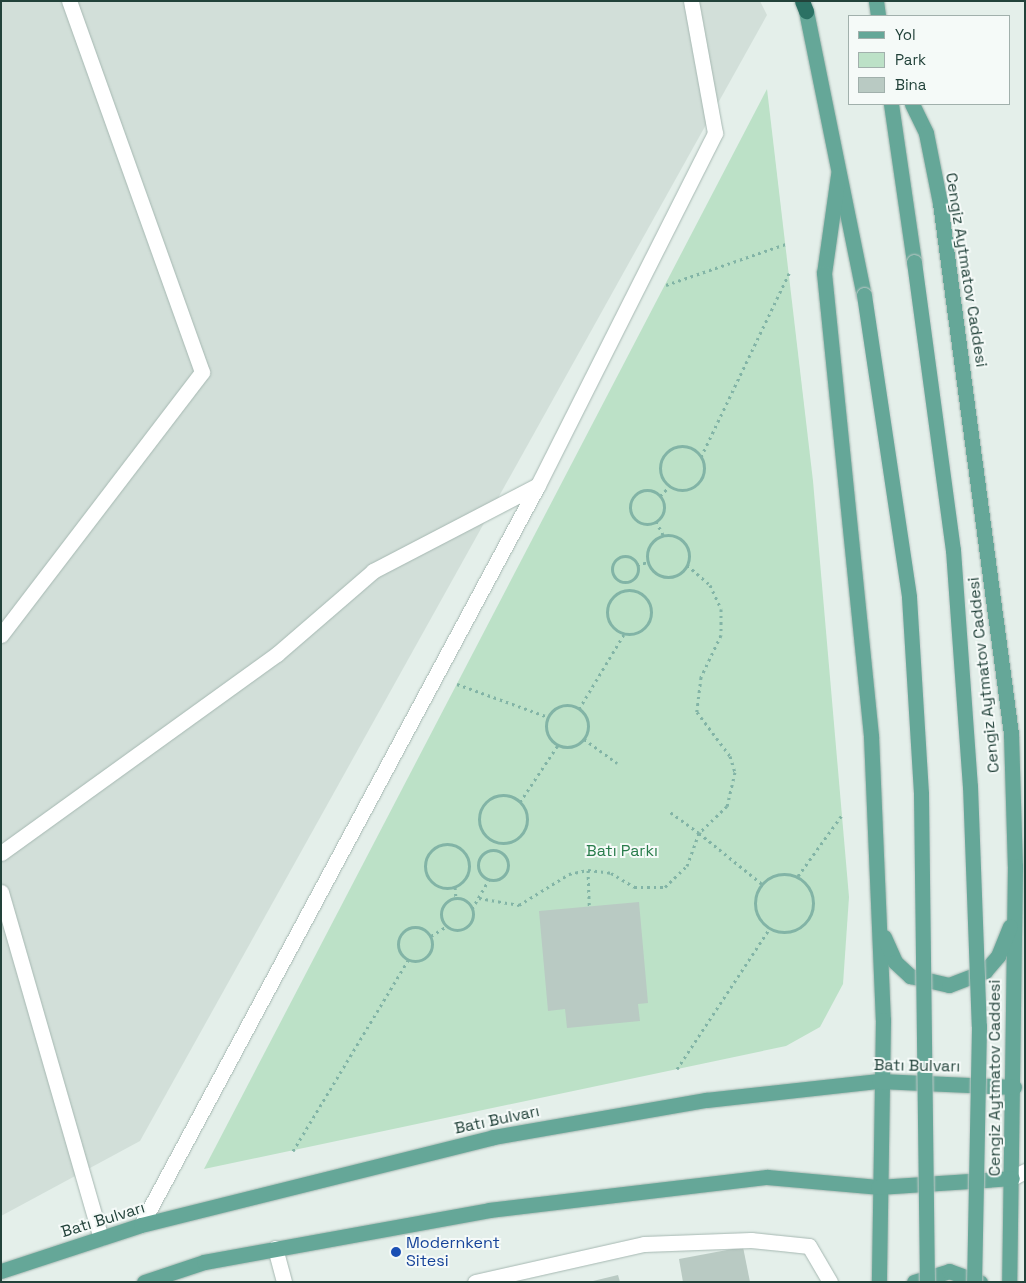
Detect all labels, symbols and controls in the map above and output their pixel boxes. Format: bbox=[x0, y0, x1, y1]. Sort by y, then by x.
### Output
legend bbox=[848, 15, 1011, 105]
text: Yol bbox=[895, 25, 916, 44]
text: Park bbox=[895, 50, 926, 69]
text: Bina bbox=[895, 75, 926, 94]
street label: Cengiz Aytmatov Caddesi bbox=[941, 171, 991, 369]
street label: Cengiz Aytmatov Caddesi bbox=[964, 576, 1004, 774]
park label: Batı Parkı bbox=[586, 841, 658, 861]
street label: Cengiz Aytmatov Caddesi bbox=[985, 980, 1005, 1176]
street label: Batı Bulvarı bbox=[874, 1056, 960, 1076]
street label: Batı Bulvarı bbox=[453, 1102, 541, 1138]
street label: Batı Bulvarı bbox=[59, 1198, 147, 1242]
place label: Modernkent Sitesi bbox=[406, 1233, 500, 1271]
marker: Modernkent Sitesi bbox=[390, 1246, 402, 1258]

